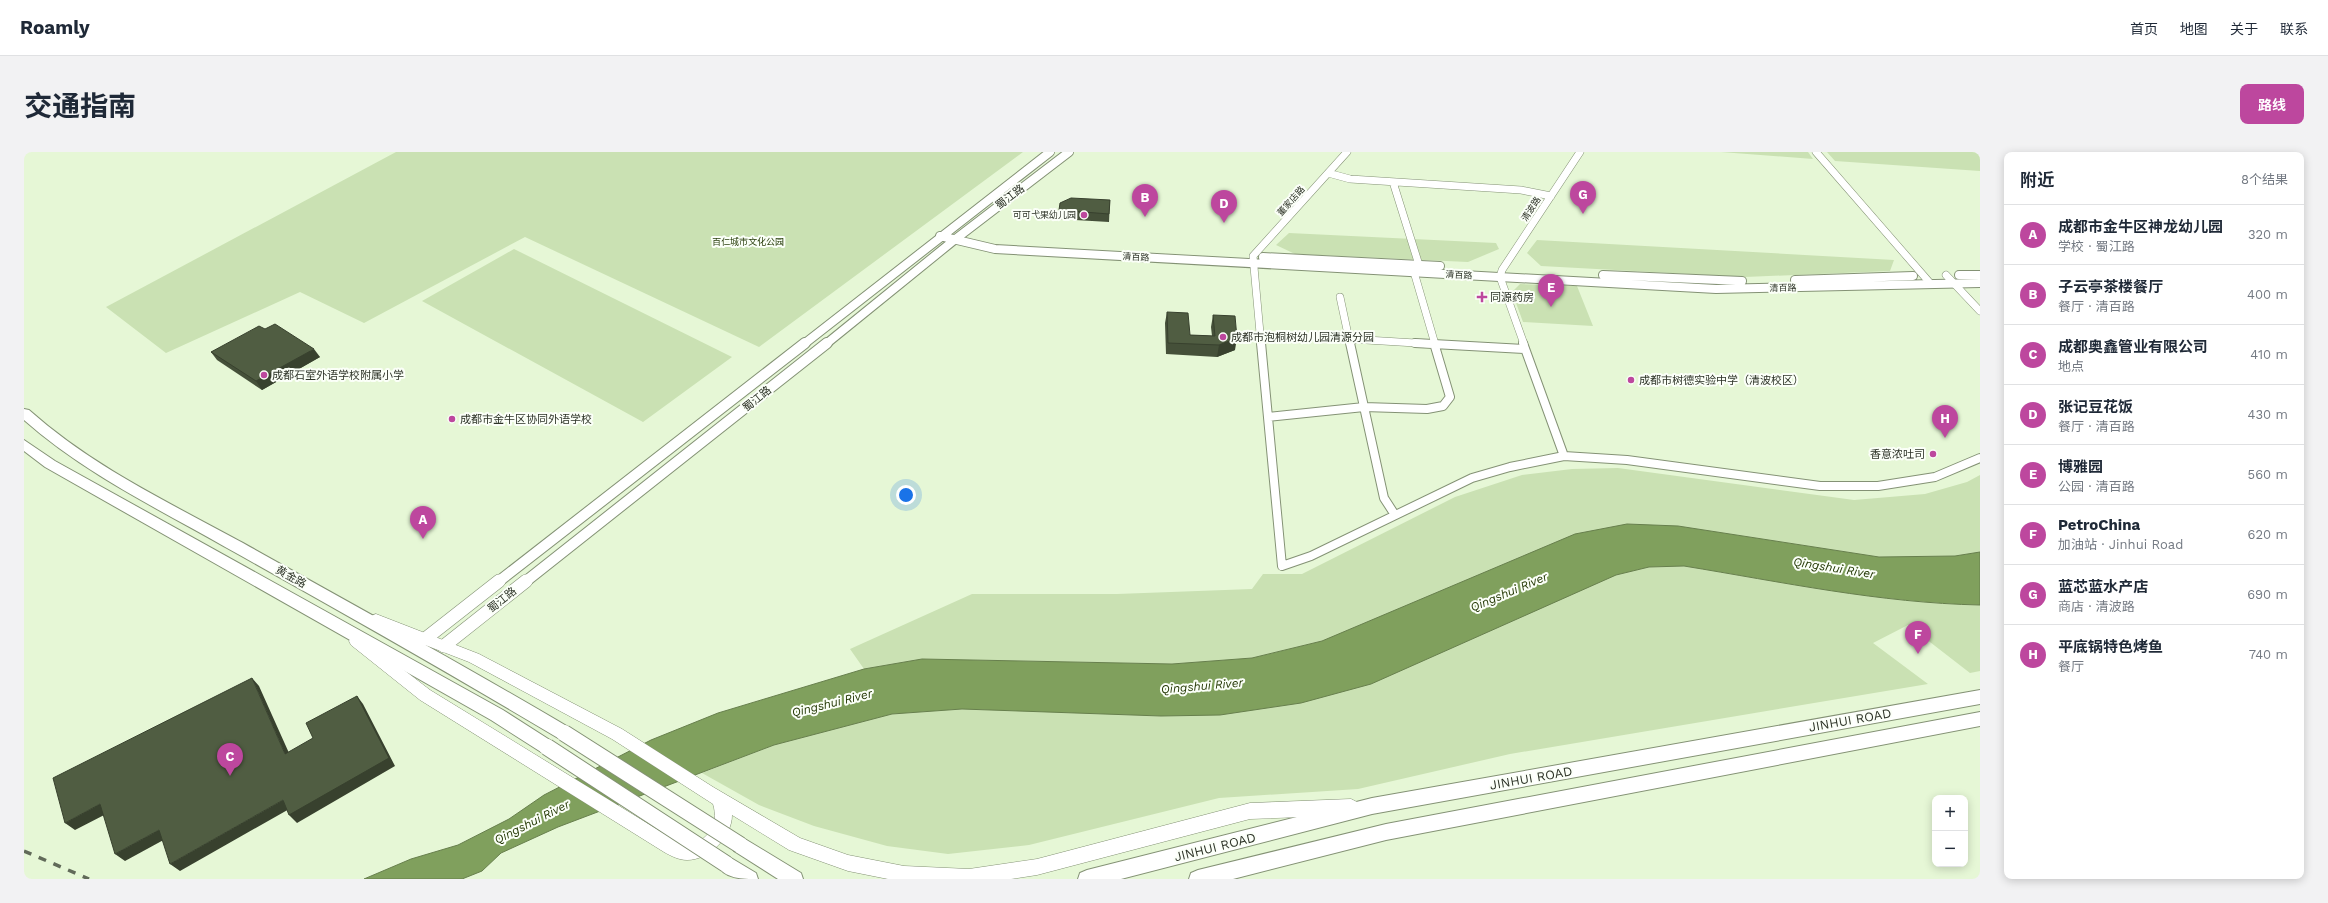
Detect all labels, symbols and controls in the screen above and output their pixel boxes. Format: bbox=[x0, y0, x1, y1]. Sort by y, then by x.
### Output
text: Roamly bbox=[20, 16, 90, 39]
text: 首页 bbox=[2130, 21, 2158, 37]
text: 地图 bbox=[2180, 21, 2208, 37]
text: 关于 bbox=[2230, 21, 2258, 37]
text: 联系 bbox=[2280, 21, 2308, 37]
button: 路线 bbox=[2240, 84, 2304, 124]
text: 交通指南 bbox=[24, 90, 136, 123]
text: 附近 bbox=[2020, 170, 2054, 190]
text: 8个结果 bbox=[2241, 172, 2288, 187]
pin: G bbox=[1570, 181, 1596, 214]
street label: 蜀江路 bbox=[993, 182, 1027, 212]
pin: B bbox=[1132, 184, 1158, 217]
street label: 董家店路 bbox=[1275, 184, 1307, 218]
pin: D bbox=[1211, 190, 1237, 223]
street label: 清波路 bbox=[1519, 195, 1543, 223]
place label: 可可弋果幼儿园 bbox=[1013, 210, 1076, 220]
marker: 可可弋果幼儿园 bbox=[1079, 210, 1089, 220]
text: 成都市金牛区神龙幼儿园 bbox=[2058, 218, 2223, 236]
text: A bbox=[2029, 227, 2037, 242]
text: 320 m bbox=[2248, 227, 2288, 242]
park label: 百仁城市文化公园 bbox=[712, 236, 784, 247]
text: 学校 · 蜀江路 bbox=[2058, 239, 2135, 254]
street label: 清百路 bbox=[1122, 251, 1150, 263]
street label: 清百路 bbox=[1445, 269, 1473, 281]
pin: E bbox=[1538, 274, 1564, 307]
text: 子云亭茶楼餐厅 bbox=[2058, 278, 2163, 296]
street label: 清百路 bbox=[1769, 283, 1797, 293]
text: B bbox=[2029, 287, 2037, 302]
text: 400 m bbox=[2247, 287, 2288, 302]
place label: 同源药房 bbox=[1490, 291, 1534, 304]
marker: 同源药房 bbox=[1477, 292, 1487, 302]
text: 餐厅 · 清百路 bbox=[2058, 299, 2135, 314]
place label: 成都市泡桐树幼儿园清源分园 bbox=[1231, 331, 1374, 344]
marker: 成都市泡桐树幼儿园清源分园 bbox=[1218, 332, 1228, 342]
text: 成都奥鑫管业有限公司 bbox=[2058, 338, 2208, 356]
text: C bbox=[2029, 347, 2037, 362]
text: 410 m bbox=[2250, 347, 2288, 362]
text: 地点 bbox=[2058, 359, 2084, 374]
place label: 成都石室外语学校附属小学 bbox=[272, 369, 404, 382]
marker: 成都石室外语学校附属小学 bbox=[259, 370, 269, 380]
place label: 成都市树德实验中学（清波校区） bbox=[1639, 374, 1804, 387]
marker: 成都市树德实验中学（清波校区） bbox=[1626, 375, 1636, 385]
street label: 蜀江路 bbox=[740, 384, 774, 414]
text: 张记豆花饭 bbox=[2058, 398, 2133, 416]
pin: H bbox=[1932, 405, 1958, 438]
text: D bbox=[2028, 407, 2038, 422]
text: 430 m bbox=[2248, 407, 2288, 422]
place label: 成都市金牛区协同外语学校 bbox=[460, 413, 592, 426]
marker: 成都市金牛区协同外语学校 bbox=[447, 414, 457, 424]
text: 餐厅 · 清百路 bbox=[2058, 419, 2135, 434]
place label: 香意浓吐司 bbox=[1870, 448, 1925, 461]
marker: 香意浓吐司 bbox=[1928, 449, 1938, 459]
text: 博雅园 bbox=[2058, 458, 2103, 476]
text: E bbox=[2029, 467, 2037, 482]
text: 560 m bbox=[2248, 467, 2288, 482]
text: 公园 · 清百路 bbox=[2058, 479, 2135, 494]
your location bbox=[896, 485, 916, 505]
pin: A bbox=[410, 506, 436, 539]
text: PetroChina bbox=[2058, 516, 2140, 534]
text: F bbox=[2029, 527, 2037, 542]
text: 620 m bbox=[2248, 527, 2288, 542]
text: 加油站 · Jinhui Road bbox=[2058, 537, 2183, 552]
water label: Qingshui River bbox=[1792, 555, 1877, 582]
street label: 黄金路 bbox=[273, 563, 309, 591]
water label: Qingshui River bbox=[1468, 569, 1551, 615]
text: 蓝芯蓝水产店 bbox=[2058, 578, 2148, 596]
street label: 蜀江路 bbox=[485, 585, 519, 615]
text: G bbox=[2028, 587, 2038, 602]
text: 690 m bbox=[2247, 587, 2288, 602]
text: 商店 · 清波路 bbox=[2058, 599, 2135, 614]
pin: F bbox=[1905, 621, 1931, 654]
text: 平底锅特色烤鱼 bbox=[2058, 638, 2163, 656]
text: H bbox=[2028, 647, 2038, 662]
text: 740 m bbox=[2249, 647, 2288, 662]
text: 餐厅 bbox=[2058, 659, 2084, 674]
water label: Qingshui River bbox=[1160, 675, 1245, 697]
water label: Qingshui River bbox=[790, 686, 875, 720]
street label: JINHUI ROAD bbox=[1807, 705, 1893, 735]
pin: C bbox=[217, 743, 243, 776]
street label: JINHUI ROAD bbox=[1488, 763, 1574, 793]
map controls bbox=[1932, 795, 1968, 867]
button: + bbox=[1932, 795, 1968, 831]
water label: Qingshui River bbox=[492, 796, 573, 847]
street label: JINHUI ROAD bbox=[1173, 830, 1257, 864]
button: − bbox=[1932, 831, 1968, 867]

